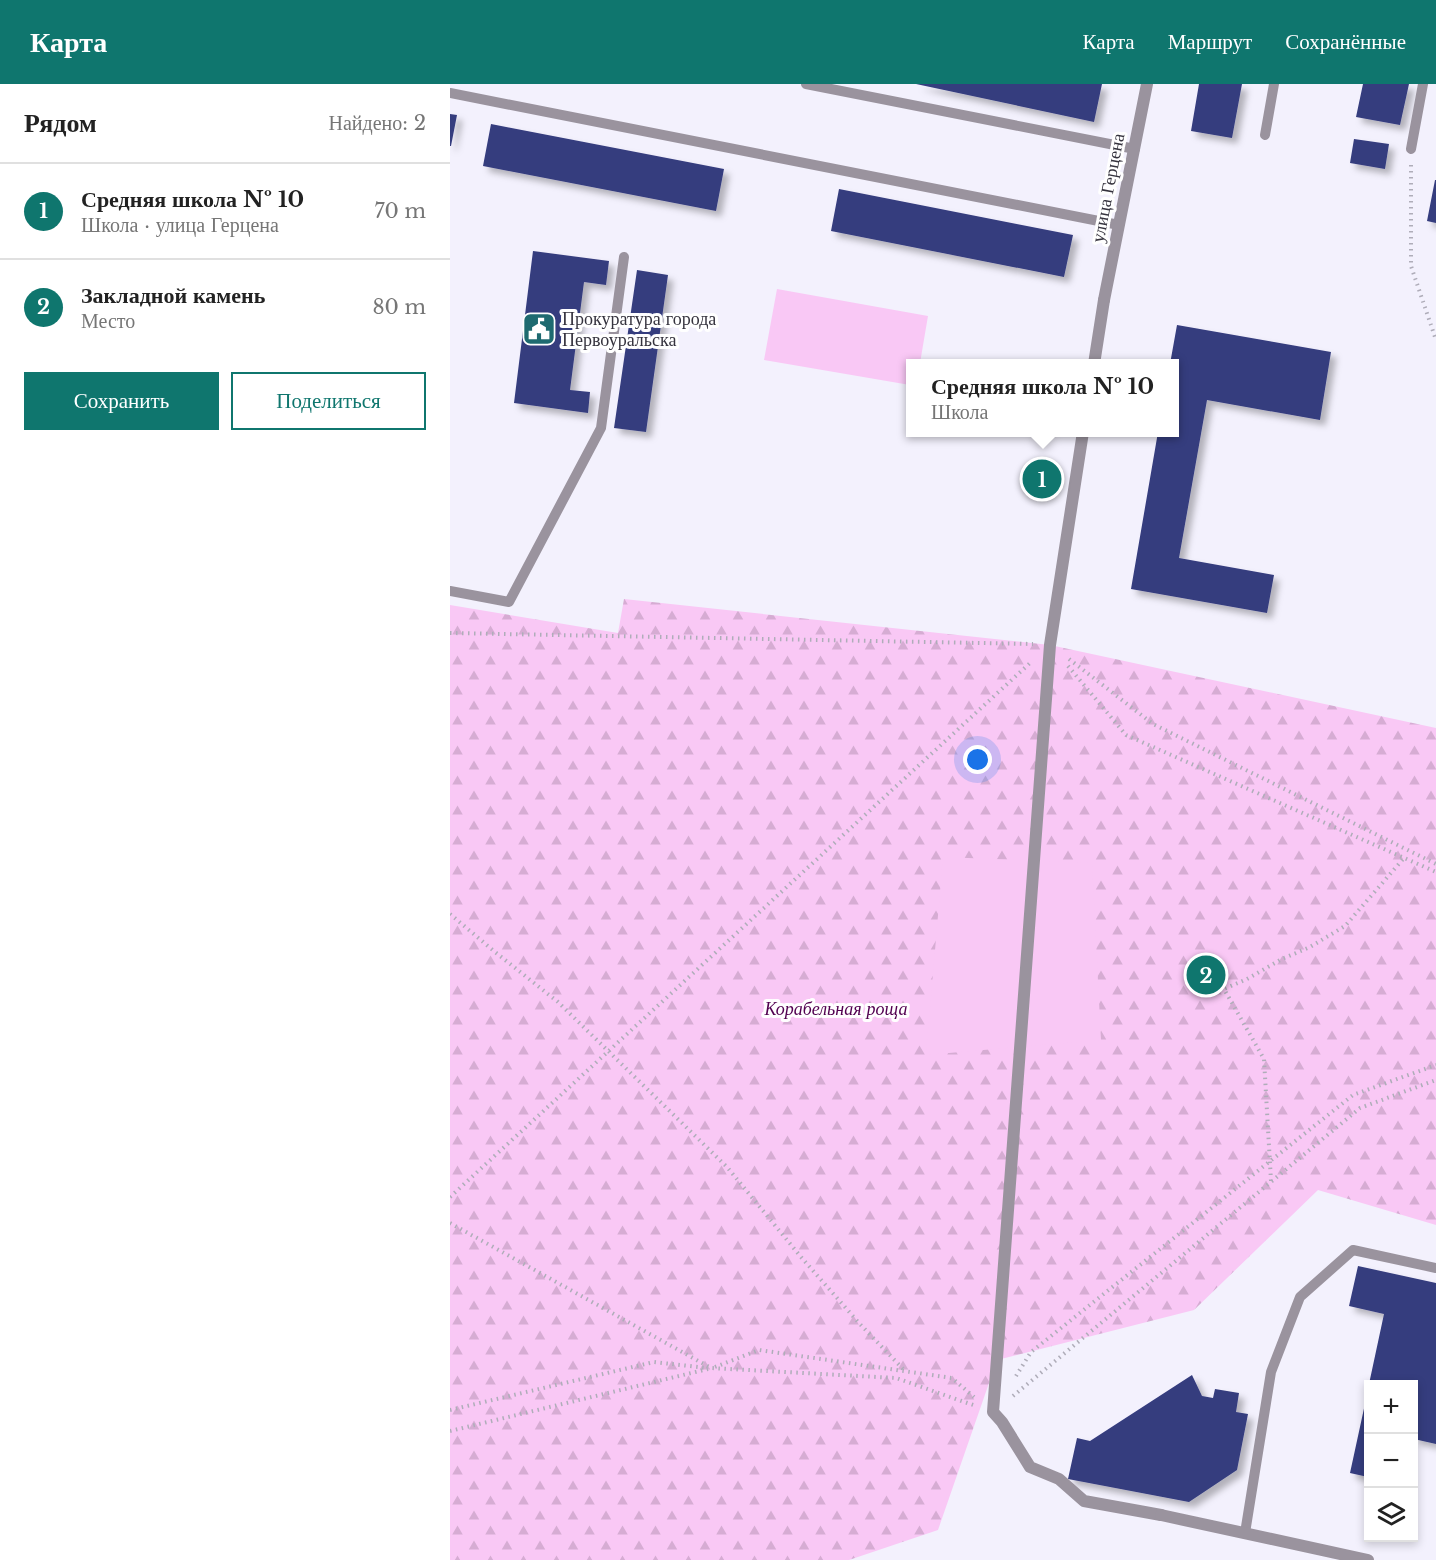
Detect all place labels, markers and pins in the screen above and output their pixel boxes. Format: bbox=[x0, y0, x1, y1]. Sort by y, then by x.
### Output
place label: Прокуратура города Первоуральска bbox=[562, 308, 716, 351]
public building icon: Прокуратура города Первоуральска bbox=[521, 311, 557, 347]
pin: 1 bbox=[1022, 456, 1062, 502]
pin: 2 bbox=[1186, 952, 1226, 998]

